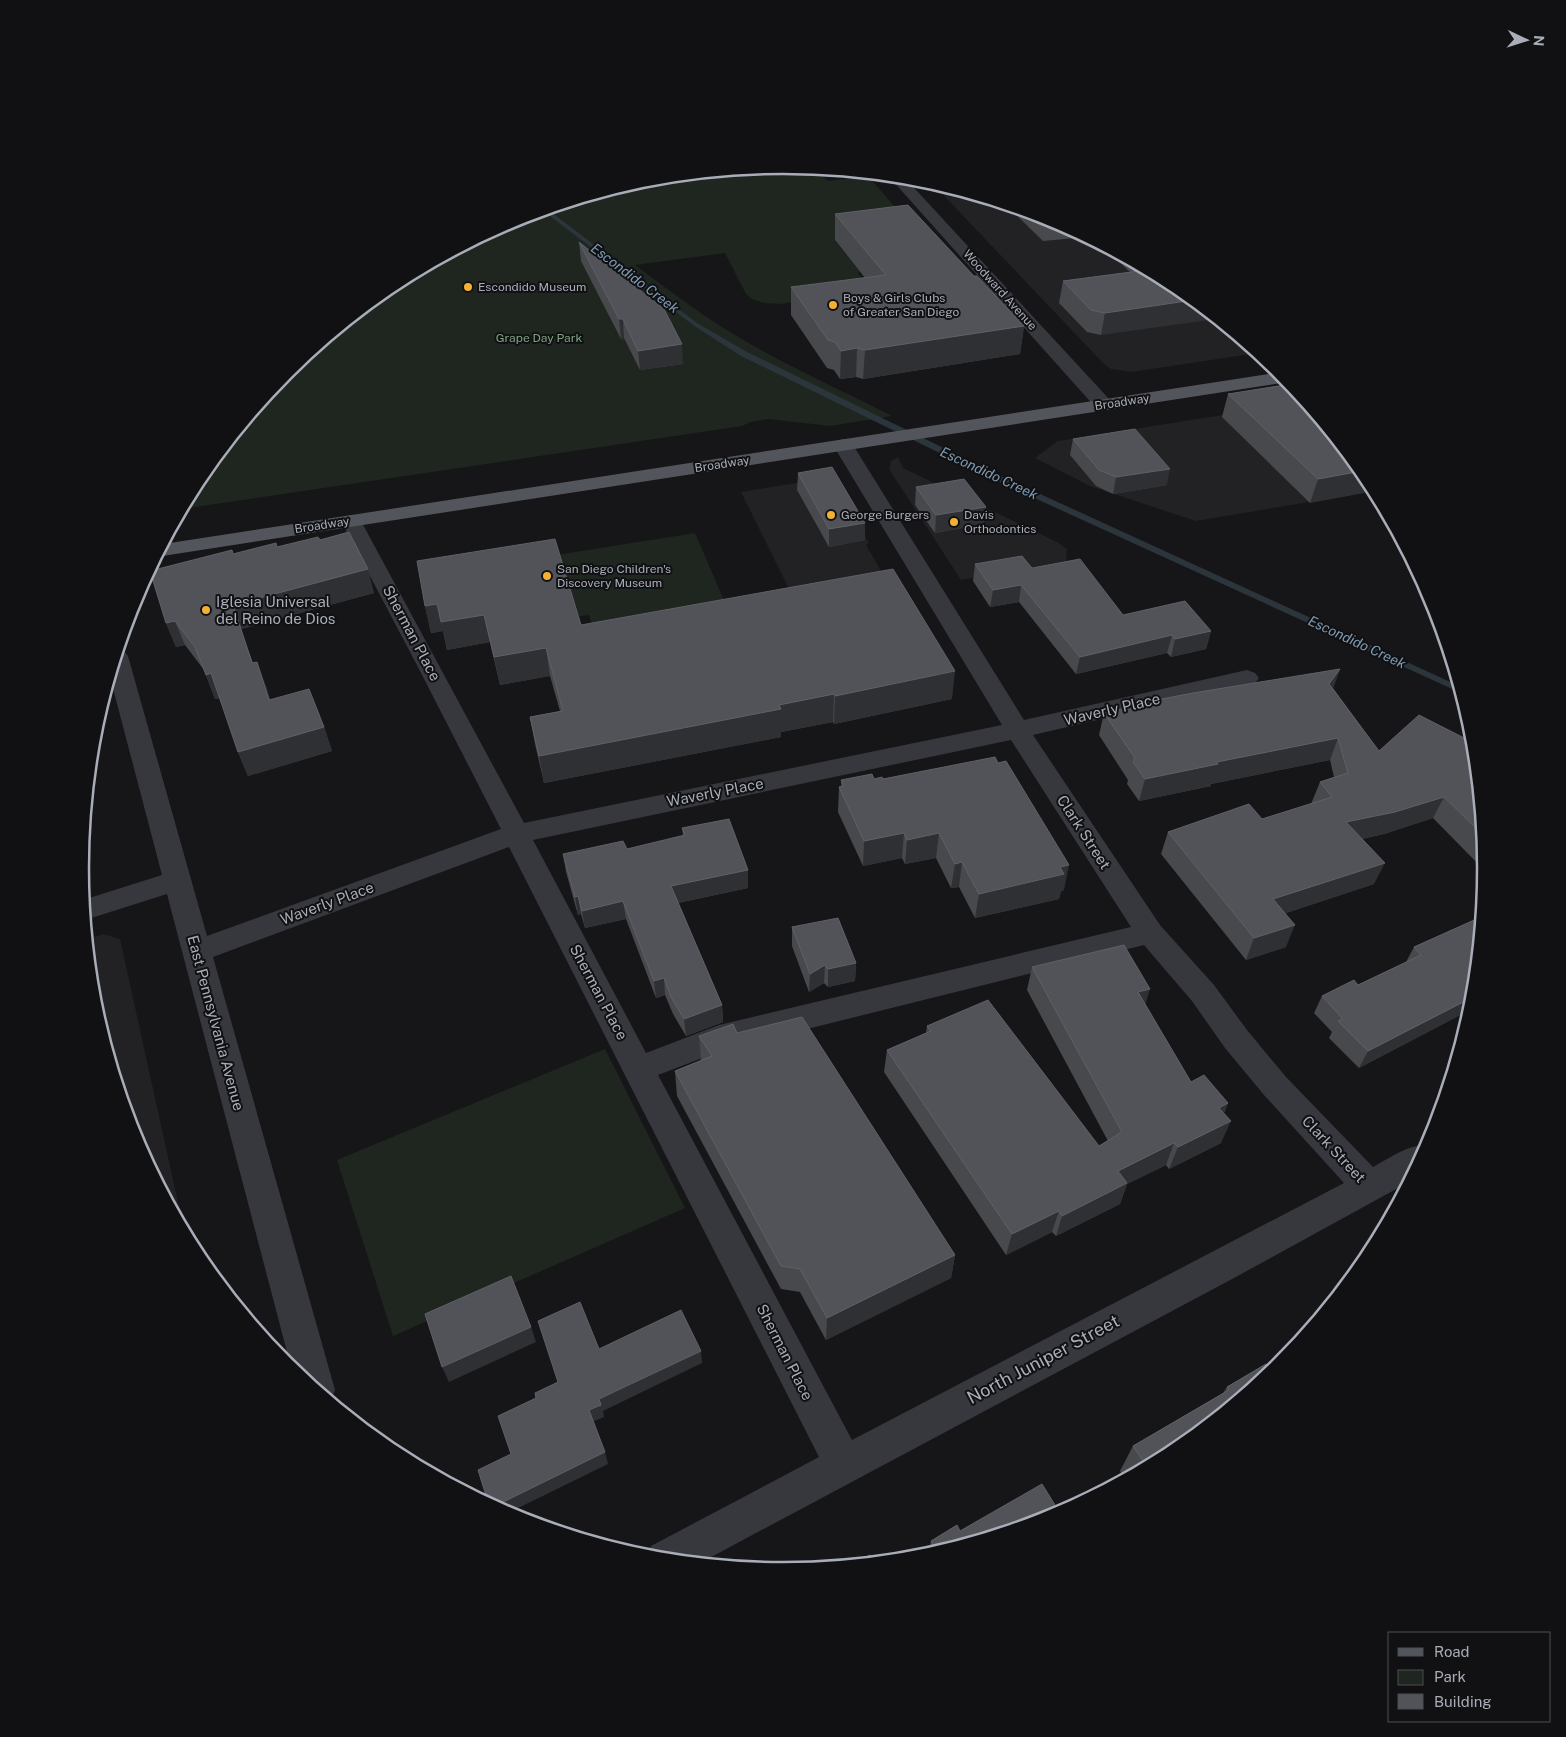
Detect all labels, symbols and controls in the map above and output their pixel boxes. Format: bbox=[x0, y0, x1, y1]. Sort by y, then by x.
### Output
north arrow bbox=[1501, 15, 1551, 65]
text: N bbox=[1531, 35, 1547, 47]
water label: Escondido Creek bbox=[588, 240, 682, 316]
street label: Woodward Avenue bbox=[960, 247, 1040, 333]
place label: Escondido Museum bbox=[478, 280, 586, 294]
marker: Escondido Museum bbox=[462, 281, 474, 293]
place label: Boys & Girls Clubs of Greater San Diego bbox=[843, 291, 959, 319]
marker: Boys & Girls Clubs of Greater San Diego bbox=[827, 299, 839, 311]
park label: Grape Day Park bbox=[496, 331, 582, 345]
street label: Broadway bbox=[1094, 391, 1151, 413]
water label: Escondido Creek bbox=[938, 443, 1041, 503]
street label: Broadway bbox=[694, 453, 751, 475]
place label: George Burgers bbox=[841, 508, 929, 522]
place label: Davis Orthodontics bbox=[964, 508, 1036, 536]
marker: George Burgers bbox=[825, 509, 837, 521]
street label: Broadway bbox=[294, 514, 351, 536]
marker: Davis Orthodontics bbox=[948, 516, 960, 528]
place label: San Diego Children's Discovery Museum bbox=[557, 562, 671, 590]
marker: San Diego Children's Discovery Museum bbox=[541, 570, 553, 582]
street label: Sherman Place bbox=[380, 582, 444, 684]
place label: Iglesia Universal del Reino de Dios bbox=[216, 593, 335, 627]
marker: Iglesia Universal del Reino de Dios bbox=[200, 604, 212, 616]
water label: Escondido Creek bbox=[1306, 612, 1409, 672]
street label: Waverly Place bbox=[1062, 690, 1162, 728]
street label: Waverly Place bbox=[665, 774, 765, 810]
street label: Clark Street bbox=[1054, 792, 1114, 872]
street label: Waverly Place bbox=[278, 878, 376, 928]
street label: East Pennsylvania Avenue bbox=[184, 933, 248, 1113]
street label: Sherman Place bbox=[567, 941, 631, 1043]
street label: Clark Street bbox=[1299, 1112, 1369, 1186]
street label: Sherman Place bbox=[753, 1301, 817, 1403]
street label: North Juniper Street bbox=[963, 1310, 1123, 1408]
legend bbox=[1388, 1632, 1551, 1722]
text: Road bbox=[1434, 1643, 1470, 1660]
text: Park bbox=[1434, 1668, 1466, 1685]
text: Building bbox=[1434, 1693, 1492, 1710]

